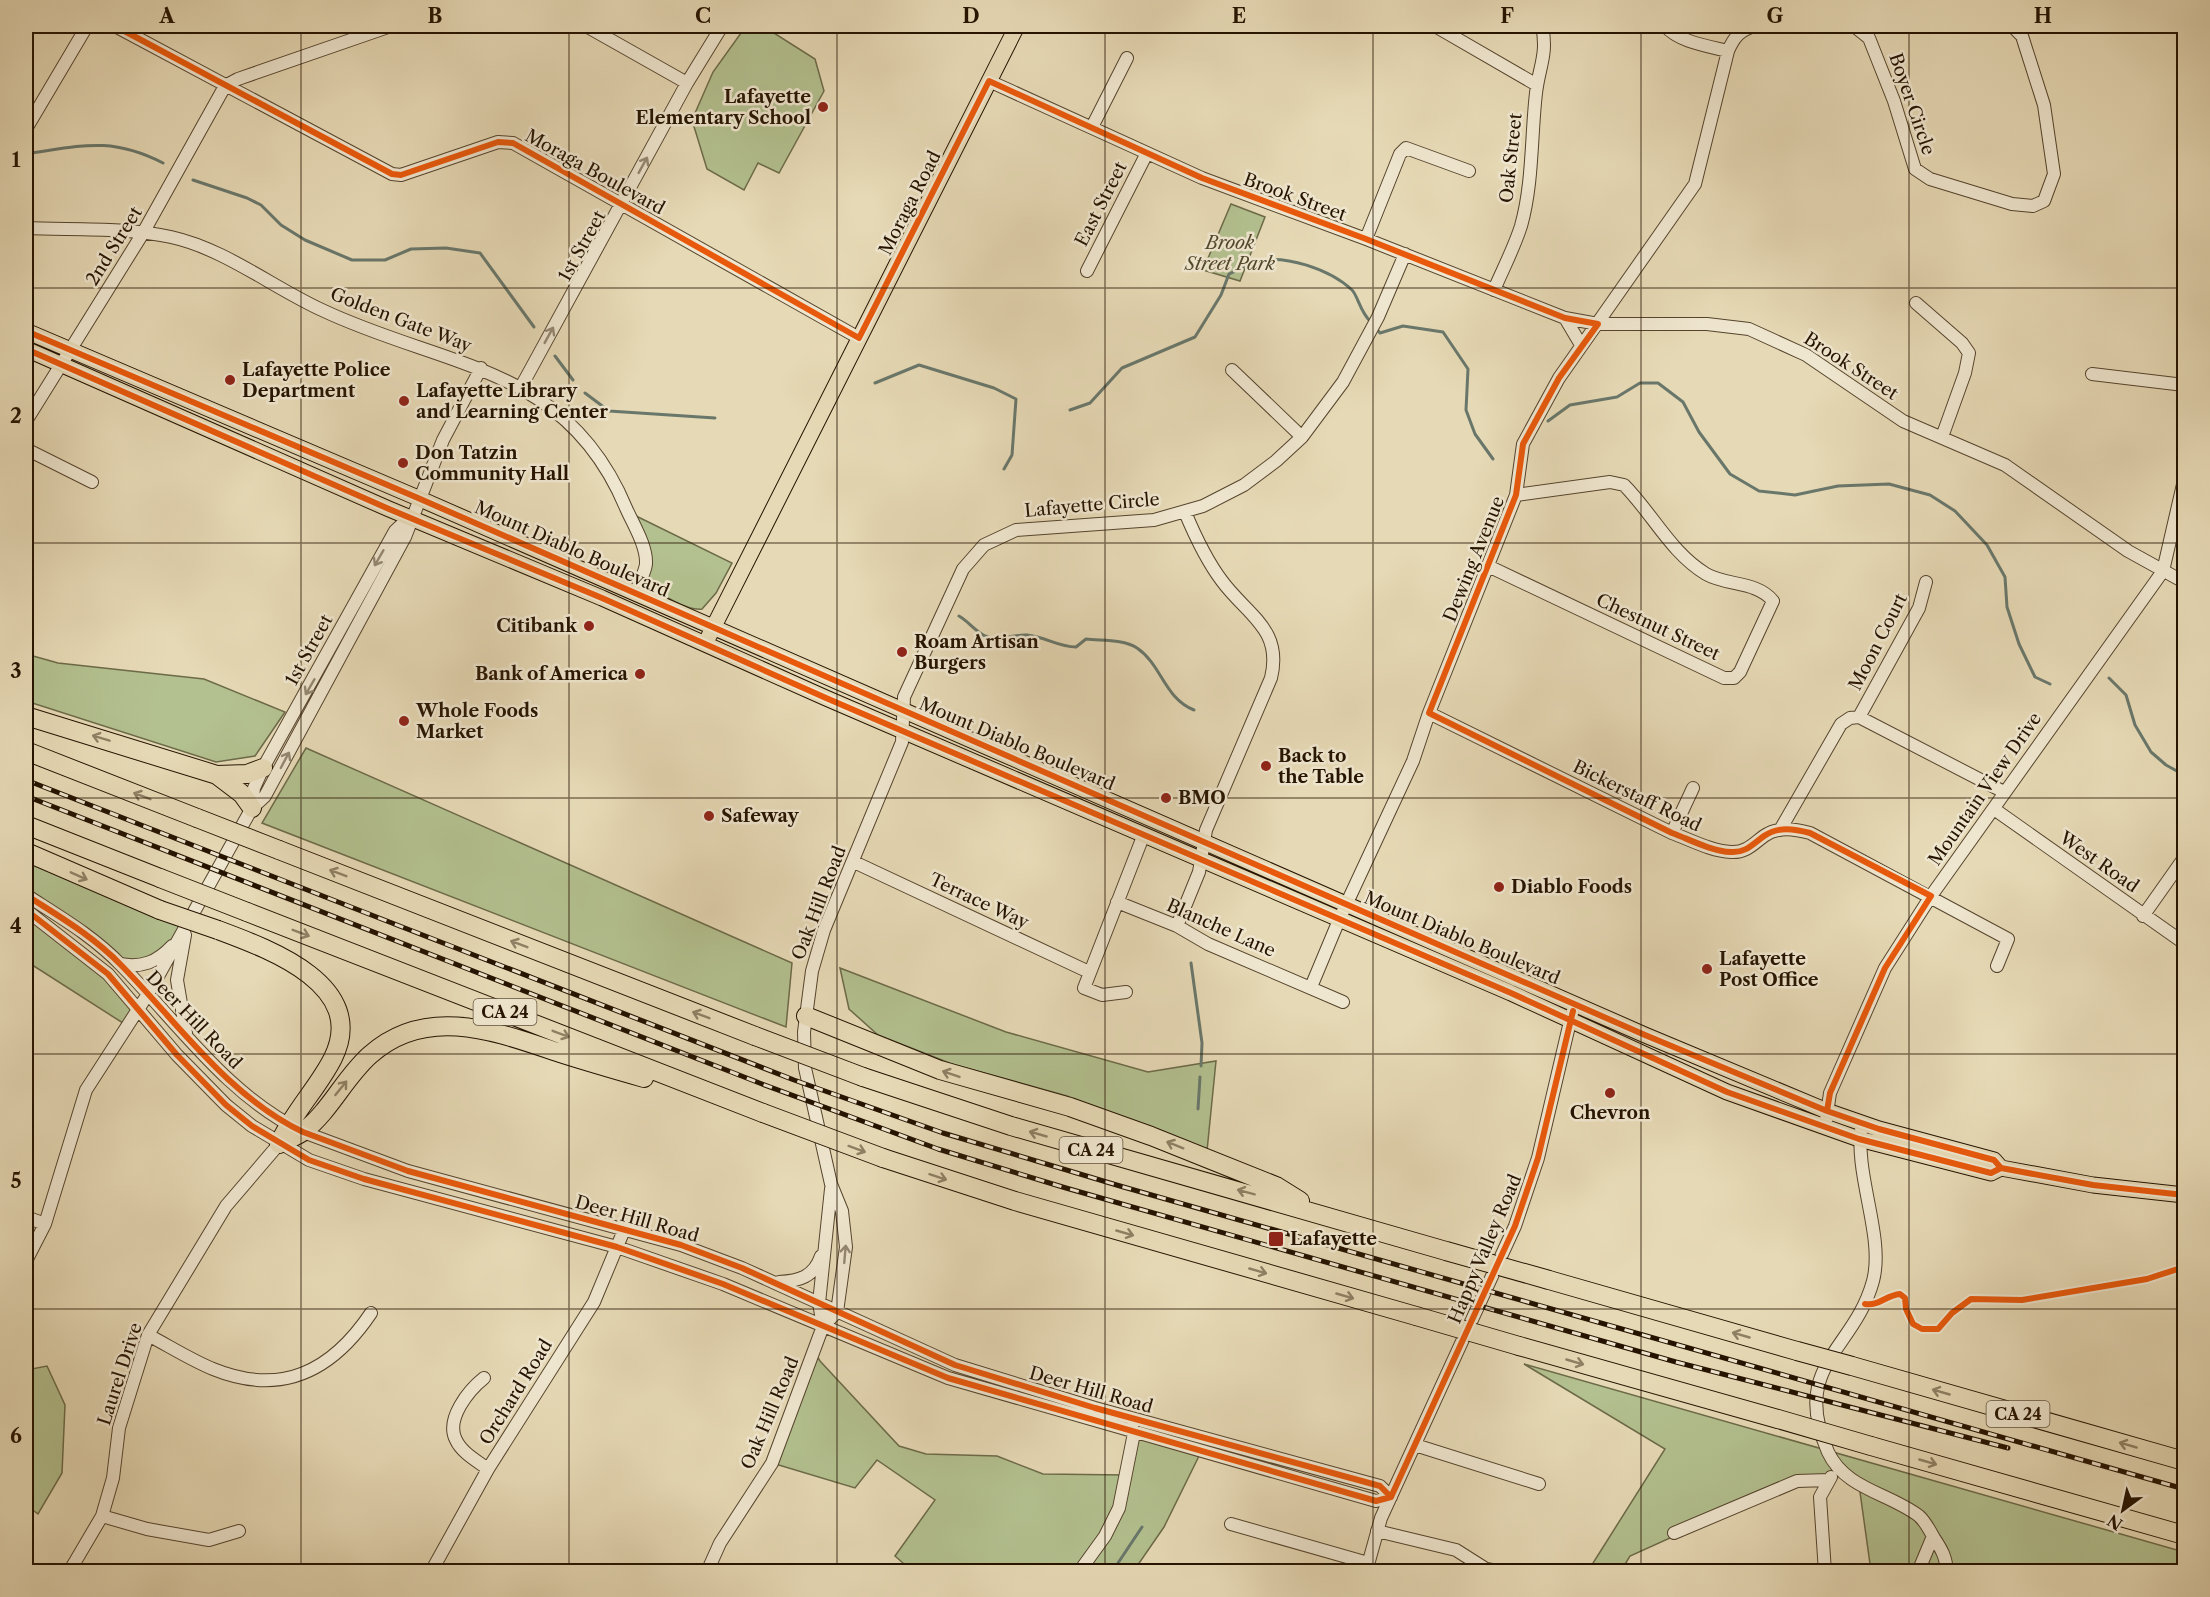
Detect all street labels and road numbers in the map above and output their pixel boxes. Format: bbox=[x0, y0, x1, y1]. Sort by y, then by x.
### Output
street label: Boyer Circle bbox=[1884, 50, 1940, 158]
street label: Oak Street bbox=[1495, 111, 1527, 204]
street label: Moraga Boulevard bbox=[521, 125, 669, 219]
street label: Moraga Road bbox=[874, 147, 946, 259]
street label: East Street bbox=[1070, 158, 1132, 250]
street label: Brook Street bbox=[1241, 168, 1350, 226]
street label: 2nd Street bbox=[81, 202, 147, 289]
street label: 1st Street bbox=[554, 206, 611, 285]
street label: Golden Gate Way bbox=[327, 283, 476, 357]
street label: Brook Street bbox=[1800, 327, 1903, 405]
street label: Lafayette Circle bbox=[1024, 488, 1160, 522]
street label: Dewing Avenue bbox=[1439, 493, 1509, 625]
street label: Mount Diablo Boulevard bbox=[471, 496, 673, 602]
street label: Chestnut Street bbox=[1593, 589, 1724, 666]
street label: Moon Court bbox=[1844, 589, 1912, 694]
street label: 1st Street bbox=[281, 610, 338, 689]
street label: Mount Diablo Boulevard bbox=[916, 693, 1118, 795]
street label: Mountain View Drive bbox=[1924, 708, 2046, 870]
street label: Bickerstaff Road bbox=[1569, 755, 1705, 837]
street label: West Road bbox=[2054, 826, 2143, 897]
street label: Oak Hill Road bbox=[787, 843, 851, 963]
street label: Terrace Way bbox=[926, 868, 1033, 934]
street label: Mount Diablo Boulevard bbox=[1361, 887, 1563, 989]
street label: Blanche Lane bbox=[1163, 894, 1279, 962]
street label: Deer Hill Road bbox=[142, 966, 246, 1074]
road number: CA 24 bbox=[474, 999, 536, 1025]
road number: CA 24 bbox=[1060, 1137, 1122, 1163]
street label: Happy Valley Road bbox=[1444, 1171, 1526, 1327]
street label: Deer Hill Road bbox=[573, 1191, 701, 1247]
street label: Laurel Drive bbox=[93, 1320, 147, 1428]
street label: Orchard Road bbox=[475, 1335, 557, 1449]
street label: Oak Hill Road bbox=[736, 1353, 804, 1473]
street label: Deer Hill Road bbox=[1027, 1362, 1155, 1418]
road number: CA 24 bbox=[1986, 1401, 2050, 1427]

